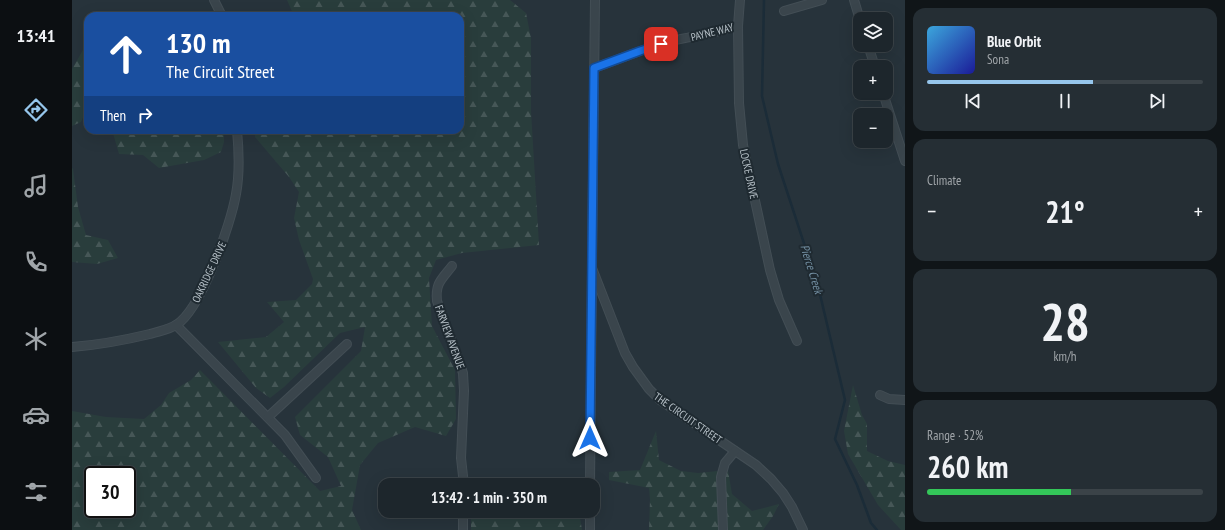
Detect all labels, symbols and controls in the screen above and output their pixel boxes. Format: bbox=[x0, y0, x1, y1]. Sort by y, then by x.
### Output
map controls bbox=[853, 12, 893, 148]
button: layers bbox=[853, 12, 893, 52]
street label: PAYNE WAY bbox=[689, 20, 735, 44]
text: 13:41 bbox=[17, 24, 55, 47]
text: 130 m bbox=[166, 24, 230, 61]
pin bbox=[644, 27, 678, 61]
icon: ahead bbox=[100, 28, 152, 80]
text: Blue Orbit bbox=[987, 32, 1041, 51]
icon: arrive bbox=[650, 33, 672, 55]
text: Sona bbox=[987, 51, 1009, 68]
text: The Circuit Street bbox=[166, 60, 274, 83]
button: + bbox=[853, 60, 893, 100]
icon: previous bbox=[962, 90, 984, 112]
icon: pause bbox=[1054, 90, 1076, 112]
icon: next bbox=[1146, 90, 1168, 112]
icon: directions bbox=[22, 96, 50, 124]
icon: right bbox=[134, 104, 156, 126]
text: Then bbox=[100, 106, 126, 125]
button: − bbox=[853, 108, 893, 148]
street label: LOCKE DRIVE bbox=[737, 148, 761, 201]
icon: music bbox=[22, 172, 50, 200]
text: Climate bbox=[927, 172, 961, 189]
text: 21° bbox=[1045, 192, 1085, 231]
text: − bbox=[927, 197, 936, 225]
text: + bbox=[1194, 197, 1203, 225]
street label: OAKRIDGE DRIVE bbox=[189, 239, 229, 305]
water label: Pierce Creek bbox=[797, 242, 827, 297]
icon: phone bbox=[22, 248, 50, 276]
text: 28 bbox=[1040, 288, 1090, 355]
street label: FARVIEW AVENUE bbox=[432, 303, 468, 371]
icon: climate bbox=[22, 325, 50, 353]
text: km/h bbox=[1053, 348, 1077, 365]
street label: THE CIRCUIT STREET bbox=[651, 389, 725, 447]
icon: car bbox=[22, 401, 50, 429]
position arrow bbox=[569, 417, 611, 459]
text: Range · 52% bbox=[927, 427, 983, 444]
text: 260 km bbox=[927, 447, 1008, 486]
speed limit sign: 30 bbox=[84, 466, 136, 518]
icon: filters bbox=[22, 478, 50, 506]
text: 13:42 · 1 min · 350 m bbox=[431, 488, 547, 507]

